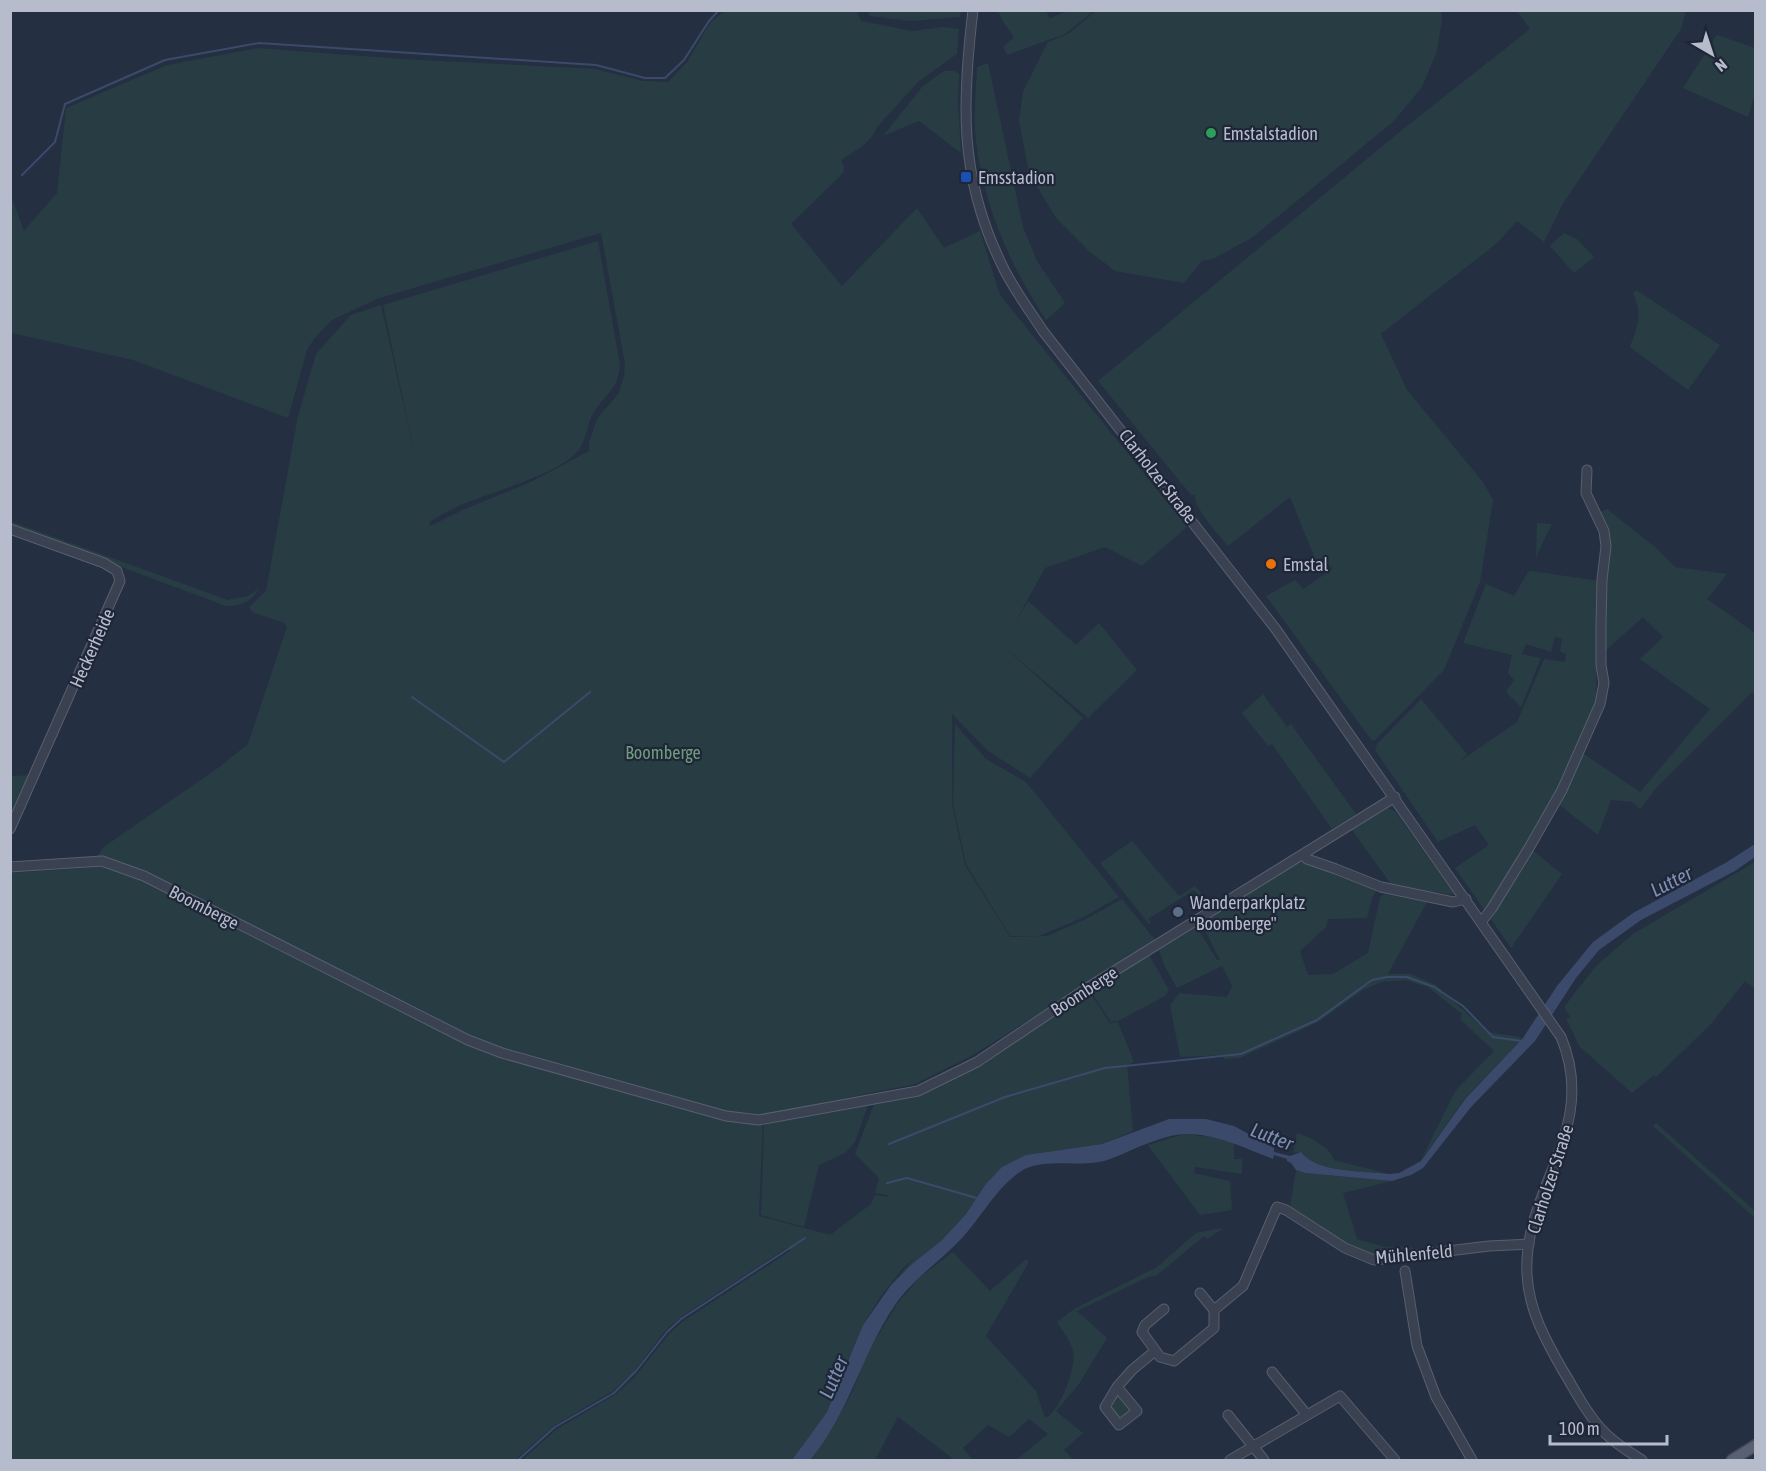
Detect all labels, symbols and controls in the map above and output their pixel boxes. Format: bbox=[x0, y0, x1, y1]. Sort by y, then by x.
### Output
north arrow bbox=[1682, 24, 1742, 84]
text: N bbox=[1712, 56, 1731, 76]
place label: Emstalstadion bbox=[1223, 123, 1318, 144]
marker: Emstalstadion bbox=[1204, 126, 1218, 140]
place label: Emsstadion bbox=[978, 167, 1055, 188]
marker: Emsstadion bbox=[959, 170, 973, 184]
street label: Clarholzer Straße bbox=[1115, 425, 1201, 527]
place label: Emstal bbox=[1283, 554, 1329, 575]
marker: Emstal bbox=[1264, 557, 1278, 571]
street label: Heckerheide bbox=[65, 605, 119, 691]
park label: Boomberge bbox=[625, 742, 701, 763]
water label: Lutter bbox=[1646, 860, 1697, 901]
street label: Boomberge bbox=[166, 881, 242, 933]
place label: Wanderparkplatz "Boomberge" bbox=[1190, 892, 1306, 934]
marker: Wanderparkplatz "Boomberge" bbox=[1171, 905, 1185, 919]
street label: Boomberge bbox=[1047, 962, 1121, 1020]
water label: Lutter bbox=[1247, 1117, 1298, 1155]
street label: Clarholzer Straße bbox=[1522, 1122, 1578, 1236]
street label: Mühlenfeld bbox=[1375, 1240, 1453, 1268]
water label: Lutter bbox=[814, 1351, 853, 1402]
scale bar bbox=[1550, 1408, 1667, 1446]
text: 100 m bbox=[1559, 1418, 1600, 1439]

